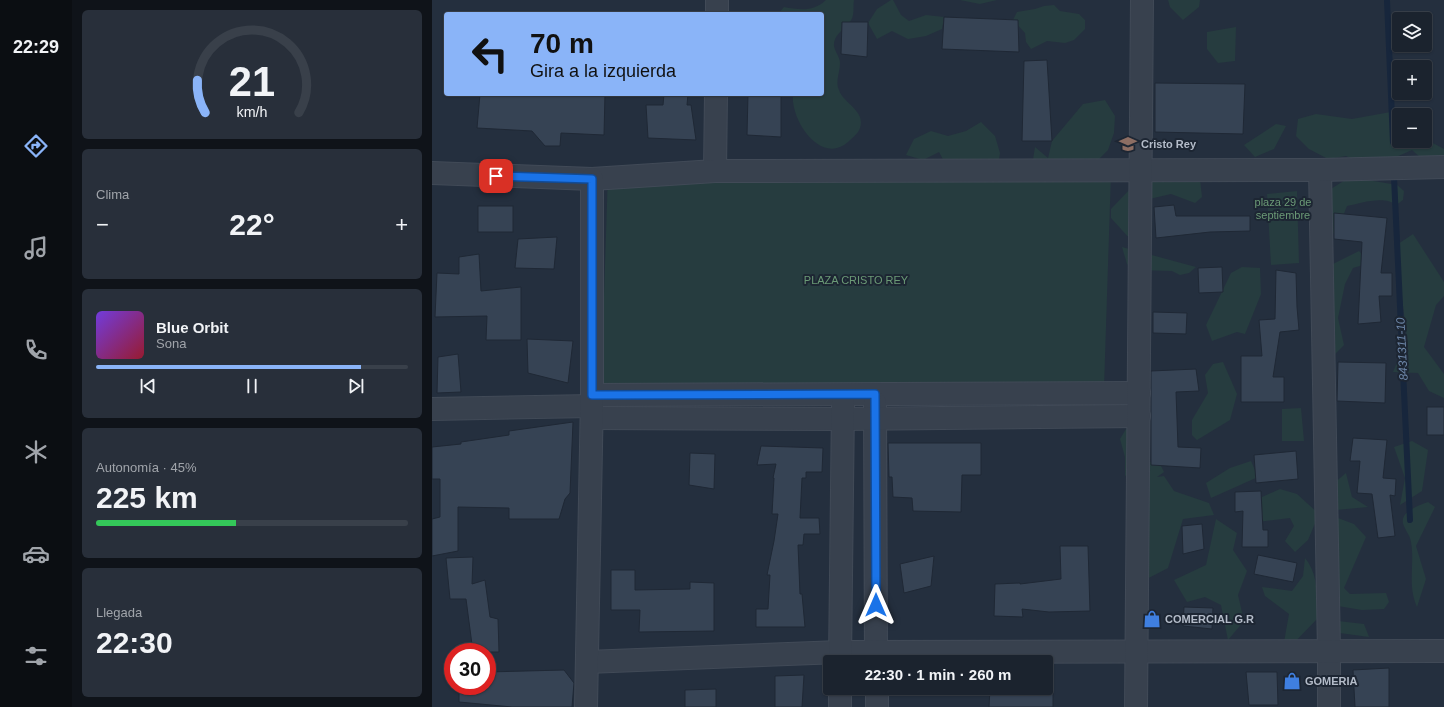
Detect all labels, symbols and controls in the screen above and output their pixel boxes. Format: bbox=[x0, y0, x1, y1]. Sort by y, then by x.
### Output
map controls bbox=[1392, 12, 1432, 148]
button: layers bbox=[1392, 12, 1432, 52]
icon: left bbox=[464, 28, 516, 80]
text: 70 m bbox=[530, 28, 594, 59]
text: 22:29 bbox=[13, 37, 59, 57]
text: 21 bbox=[229, 58, 275, 105]
button: + bbox=[1392, 60, 1432, 100]
text: Gira a la izquierda bbox=[530, 61, 676, 81]
text: km/h bbox=[237, 103, 268, 119]
button: − bbox=[1392, 108, 1432, 148]
icon: directions bbox=[22, 132, 50, 160]
school or university icon: Cristo Rey bbox=[1118, 134, 1138, 154]
place label: Cristo Rey bbox=[1141, 138, 1197, 150]
pin bbox=[479, 159, 513, 193]
icon: arrive bbox=[485, 165, 507, 187]
text: Clima bbox=[96, 187, 129, 202]
park label: plaza 29 de septiembre bbox=[1255, 196, 1311, 221]
text: 22° bbox=[229, 208, 275, 241]
text: − bbox=[96, 212, 109, 237]
text: + bbox=[395, 212, 408, 237]
icon: music bbox=[22, 234, 50, 262]
park label: PLAZA CRISTO REY bbox=[804, 274, 909, 286]
water label: 8431311-10 bbox=[1393, 317, 1411, 381]
text: Blue Orbit bbox=[156, 319, 229, 336]
icon: phone bbox=[22, 336, 50, 364]
text: Sona bbox=[156, 336, 186, 351]
icon: previous bbox=[137, 375, 159, 397]
icon: pause bbox=[241, 375, 263, 397]
icon: next bbox=[345, 375, 367, 397]
icon: climate bbox=[22, 438, 50, 466]
text: Autonomía · 45% bbox=[96, 460, 196, 475]
text: 225 km bbox=[96, 481, 198, 514]
icon: car bbox=[22, 540, 50, 568]
position arrow bbox=[855, 584, 897, 626]
text: Llegada bbox=[96, 605, 142, 620]
shop icon: COMERCIAL G.R bbox=[1142, 609, 1162, 629]
place label: COMERCIAL G.R bbox=[1165, 613, 1254, 625]
text: 22:30 bbox=[96, 626, 173, 659]
icon: filters bbox=[22, 642, 50, 670]
speed limit sign: 30 bbox=[444, 643, 496, 695]
text: 22:30 · 1 min · 260 m bbox=[865, 666, 1011, 683]
shop icon: GOMERIA bbox=[1282, 671, 1302, 691]
place label: GOMERIA bbox=[1305, 675, 1358, 687]

